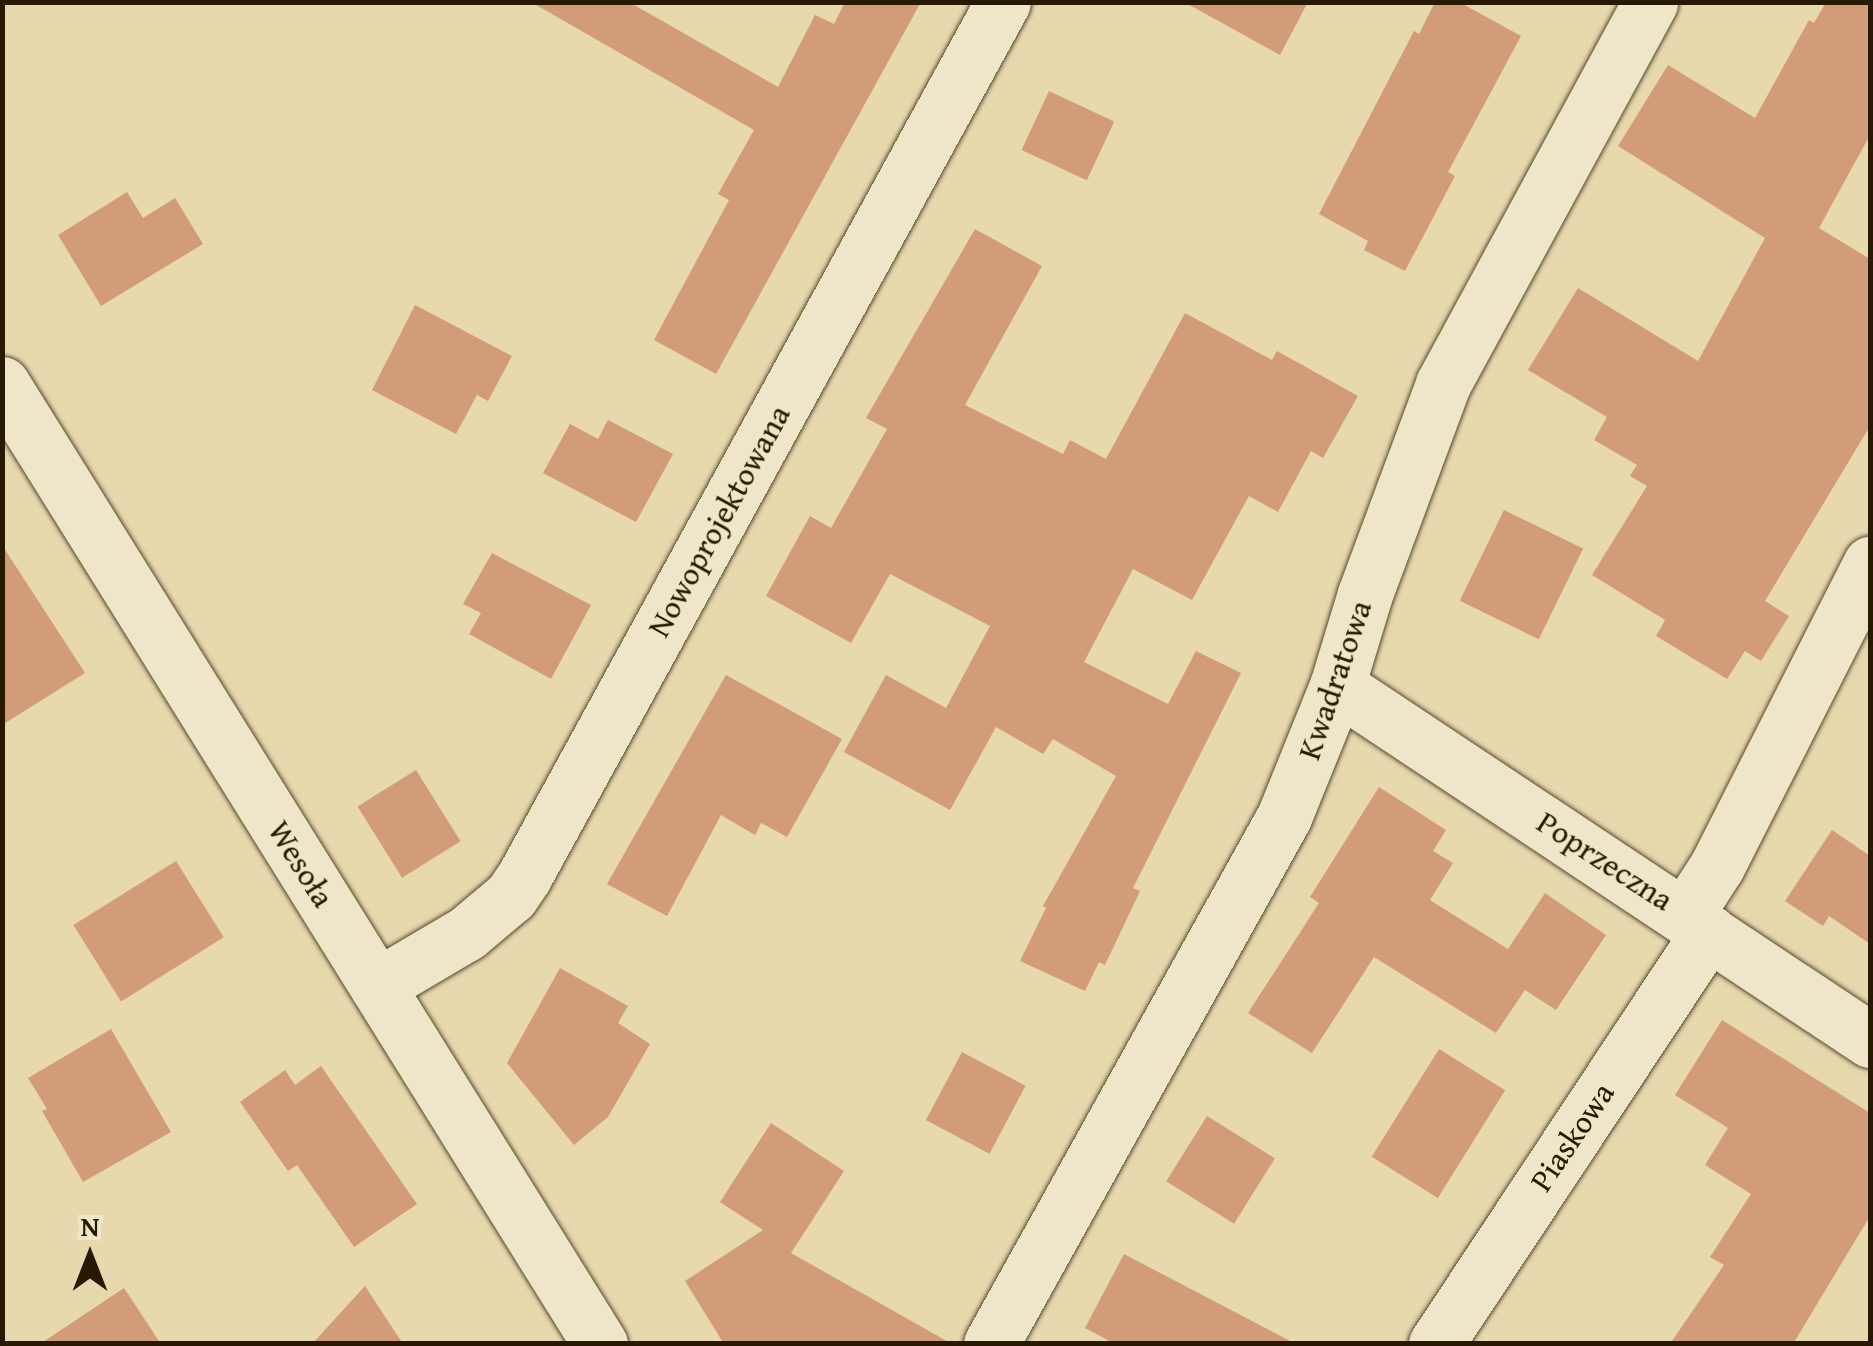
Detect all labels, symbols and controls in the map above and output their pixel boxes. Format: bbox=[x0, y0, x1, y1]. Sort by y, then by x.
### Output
street label: Nowoprojektowana bbox=[639, 398, 799, 644]
street label: Kwadratowa bbox=[1290, 595, 1380, 765]
street label: Poprzeczna bbox=[1530, 803, 1680, 919]
street label: Wesoła bbox=[260, 814, 342, 914]
street label: Piaskowa bbox=[1522, 1075, 1622, 1199]
text: N bbox=[81, 1205, 99, 1246]
north arrow bbox=[40, 1206, 140, 1306]

